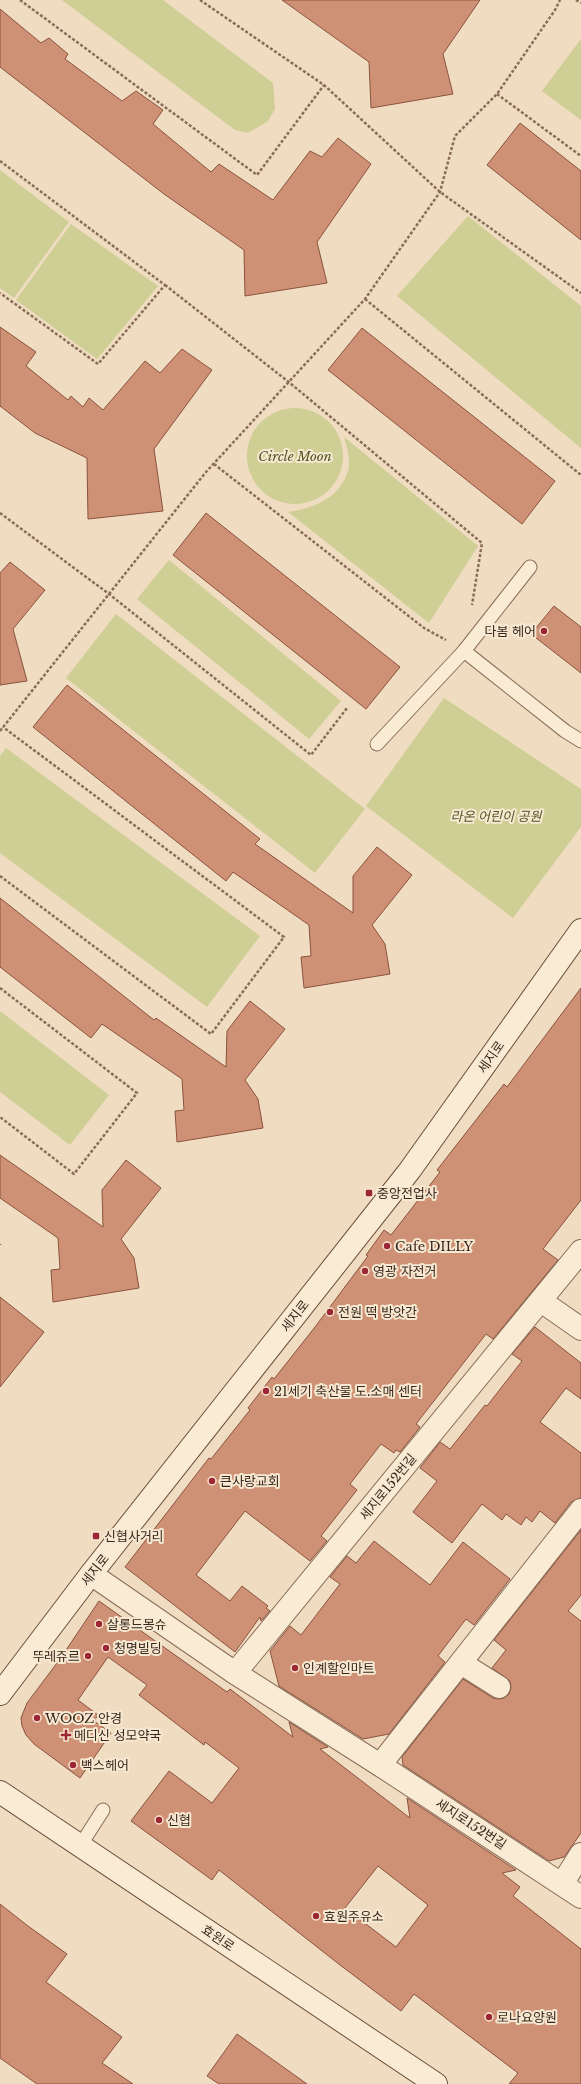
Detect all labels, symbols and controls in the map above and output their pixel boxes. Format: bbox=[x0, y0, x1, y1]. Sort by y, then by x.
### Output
park label: Circle Moon bbox=[258, 448, 332, 465]
place label: 다봄 헤어 bbox=[484, 623, 536, 640]
marker: 다봄 헤어 bbox=[539, 626, 549, 636]
park label: 라온 어린이 공원 bbox=[451, 808, 542, 825]
street label: 세지로 bbox=[474, 1037, 508, 1077]
place label: 중앙전업사 bbox=[377, 1185, 437, 1202]
marker: 중앙전업사 bbox=[364, 1188, 374, 1198]
place label: Cafe DILLY bbox=[395, 1238, 474, 1255]
marker: Cafe DILLY bbox=[382, 1241, 392, 1251]
place label: 영광 자전거 bbox=[373, 1263, 437, 1280]
marker: 영광 자전거 bbox=[360, 1266, 370, 1276]
street label: 세지로 bbox=[277, 1297, 313, 1335]
place label: 전원 떡 방앗간 bbox=[338, 1304, 417, 1321]
marker: 전원 떡 방앗간 bbox=[325, 1307, 335, 1317]
place label: 21세기 축산물 도.소매 센터 bbox=[274, 1383, 422, 1400]
marker: 21세기 축산물 도.소매 센터 bbox=[261, 1386, 271, 1396]
street label: 세지로152번길 bbox=[356, 1450, 420, 1524]
place label: 큰사랑교회 bbox=[220, 1473, 280, 1490]
marker: 큰사랑교회 bbox=[207, 1476, 217, 1486]
place label: 신협사거리 bbox=[104, 1528, 164, 1545]
marker: 신협사거리 bbox=[91, 1531, 101, 1541]
street label: 세지로 bbox=[77, 1551, 113, 1589]
place label: 살롱드몽슈 bbox=[107, 1616, 167, 1633]
marker: 살롱드몽슈 bbox=[94, 1619, 104, 1629]
place label: 청명빌딩 bbox=[114, 1640, 162, 1657]
marker: 청명빌딩 bbox=[101, 1643, 111, 1653]
place label: 뚜레쥬르 bbox=[32, 1648, 80, 1665]
marker: 뚜레쥬르 bbox=[83, 1651, 93, 1661]
place label: 인계할인마트 bbox=[303, 1660, 375, 1677]
marker: 인계할인마트 bbox=[290, 1663, 300, 1673]
place label: WOOZ 안경 bbox=[44, 1710, 122, 1727]
marker: WOOZ 안경 bbox=[32, 1713, 42, 1723]
place label: 메디신 성모약국 bbox=[74, 1727, 161, 1744]
marker: 메디신 성모약국 bbox=[61, 1730, 71, 1740]
place label: 백스헤어 bbox=[81, 1757, 129, 1774]
marker: 백스헤어 bbox=[68, 1760, 78, 1770]
street label: 세지로152번길 bbox=[432, 1795, 510, 1853]
place label: 신협 bbox=[167, 1812, 191, 1829]
marker: 신협 bbox=[154, 1815, 164, 1825]
place label: 효원주유소 bbox=[324, 1908, 384, 1925]
marker: 효원주유소 bbox=[311, 1911, 321, 1921]
street label: 효원로 bbox=[198, 1921, 238, 1955]
place label: 로나요양원 bbox=[497, 2009, 557, 2026]
marker: 로나요양원 bbox=[484, 2012, 494, 2022]

